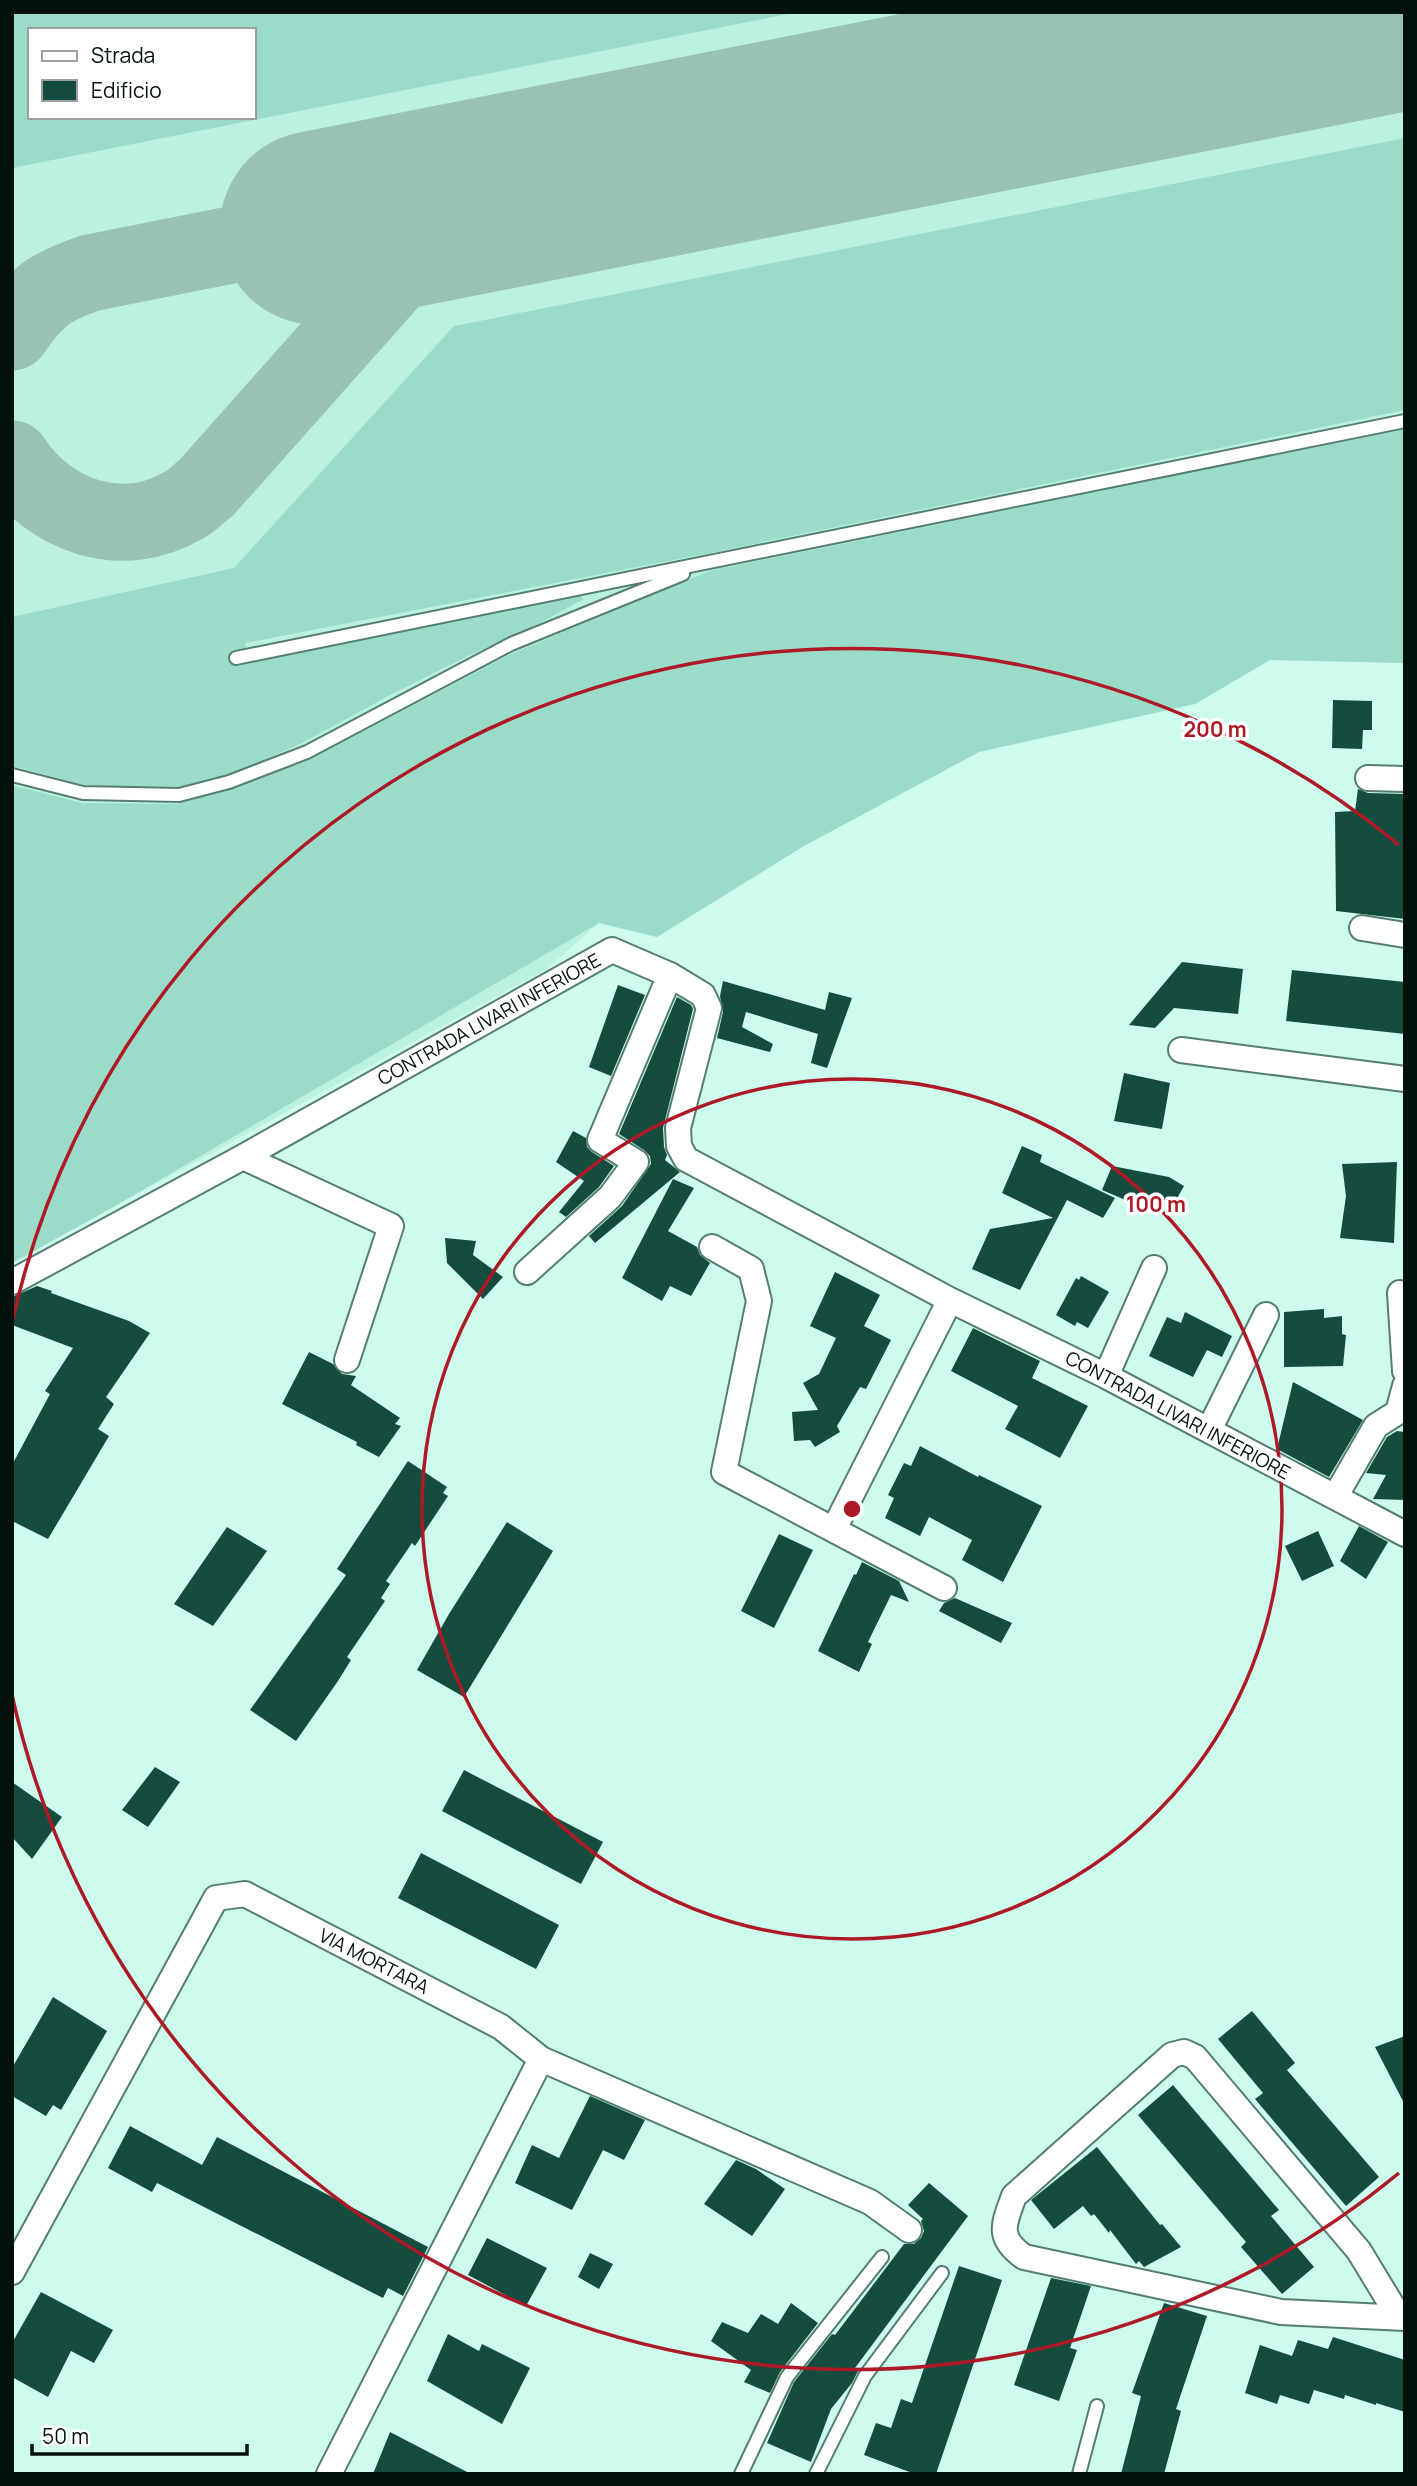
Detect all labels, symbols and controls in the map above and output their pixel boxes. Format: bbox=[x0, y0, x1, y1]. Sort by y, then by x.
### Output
legend bbox=[28, 28, 256, 119]
text: Strada bbox=[91, 41, 155, 69]
text: Edificio bbox=[91, 76, 162, 104]
text: 200 m bbox=[1183, 715, 1247, 743]
street label: CONTRADA LIVARI INFERIORE bbox=[373, 947, 605, 1091]
text: 100 m bbox=[1126, 1190, 1186, 1218]
street label: CONTRADA LIVARI INFERIORE bbox=[1061, 1345, 1295, 1485]
centre of rings bbox=[840, 1497, 864, 1521]
street label: VIA MORTARA bbox=[314, 1922, 434, 2000]
scale bar bbox=[32, 2412, 247, 2456]
text: 50 m bbox=[42, 2422, 89, 2450]

